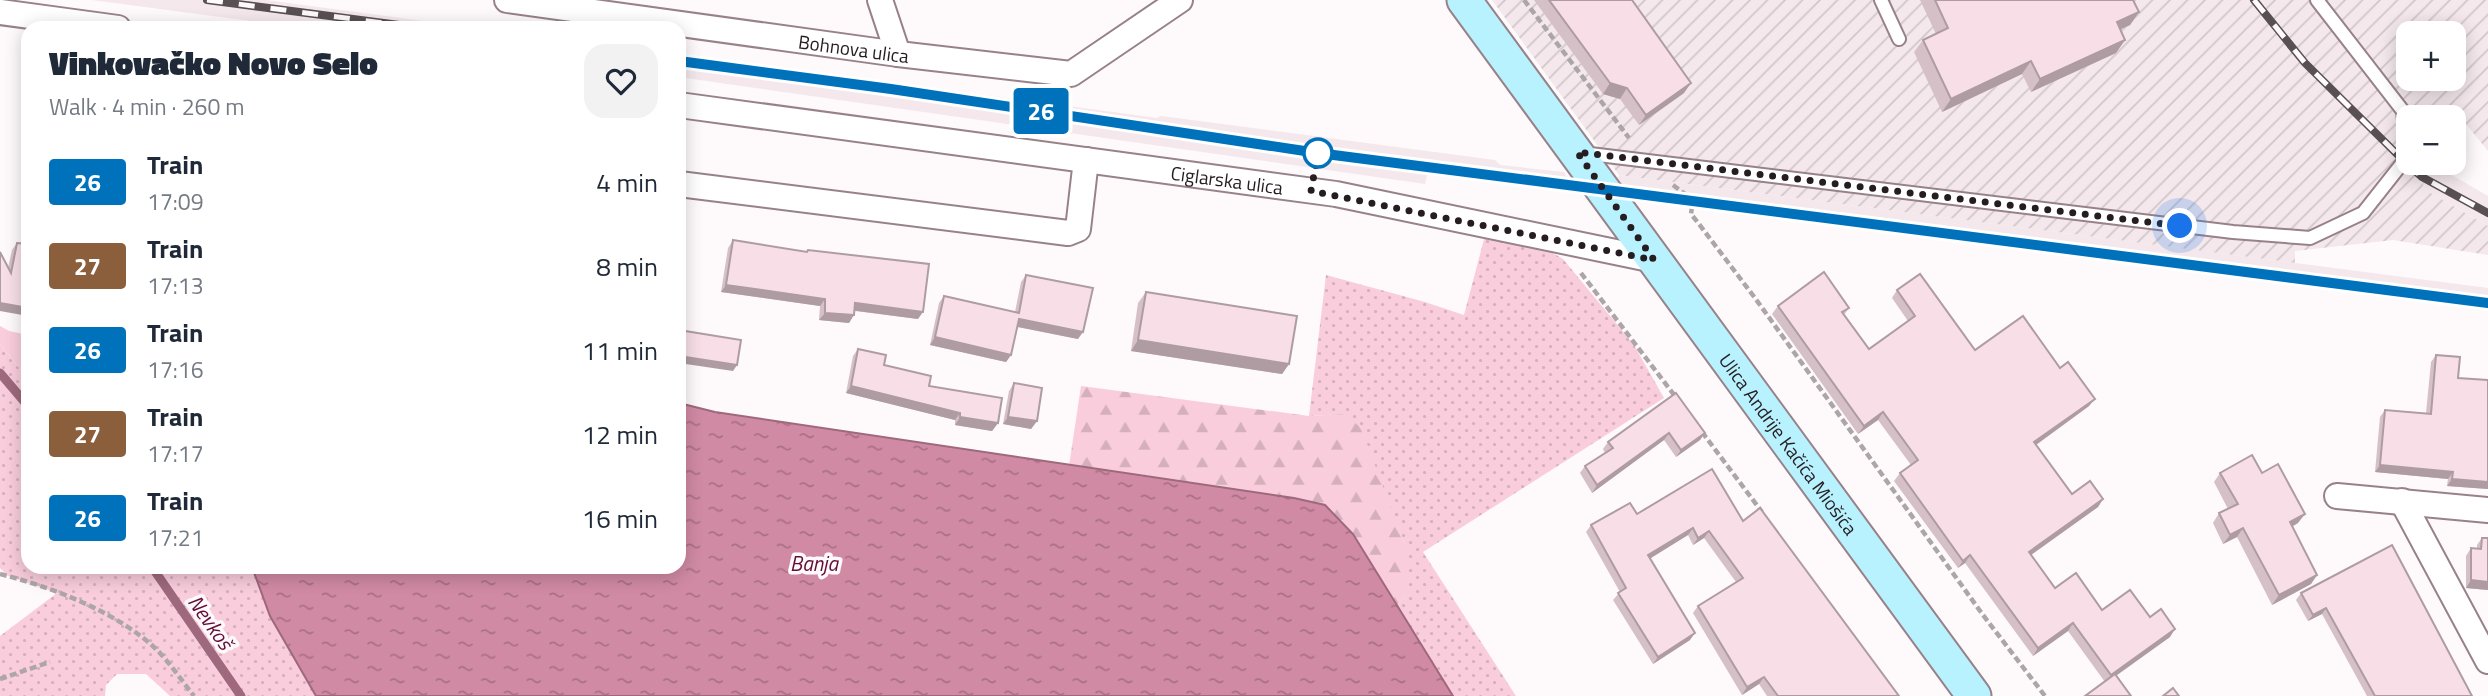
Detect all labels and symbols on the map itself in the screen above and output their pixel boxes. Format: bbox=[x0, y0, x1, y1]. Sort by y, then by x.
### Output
street label: Bohnova ulica bbox=[797, 26, 911, 70]
line badge: 26 bbox=[1010, 88, 1072, 134]
unlabelled marker bbox=[1303, 138, 1333, 168]
street label: Ciglarska ulica bbox=[1169, 157, 1285, 201]
your location bbox=[2162, 208, 2197, 243]
street label: Ulica Andrije Kačića Miošića bbox=[1713, 347, 1866, 541]
water label: Banja bbox=[790, 547, 839, 579]
water label: Nevkoš bbox=[180, 588, 243, 658]

